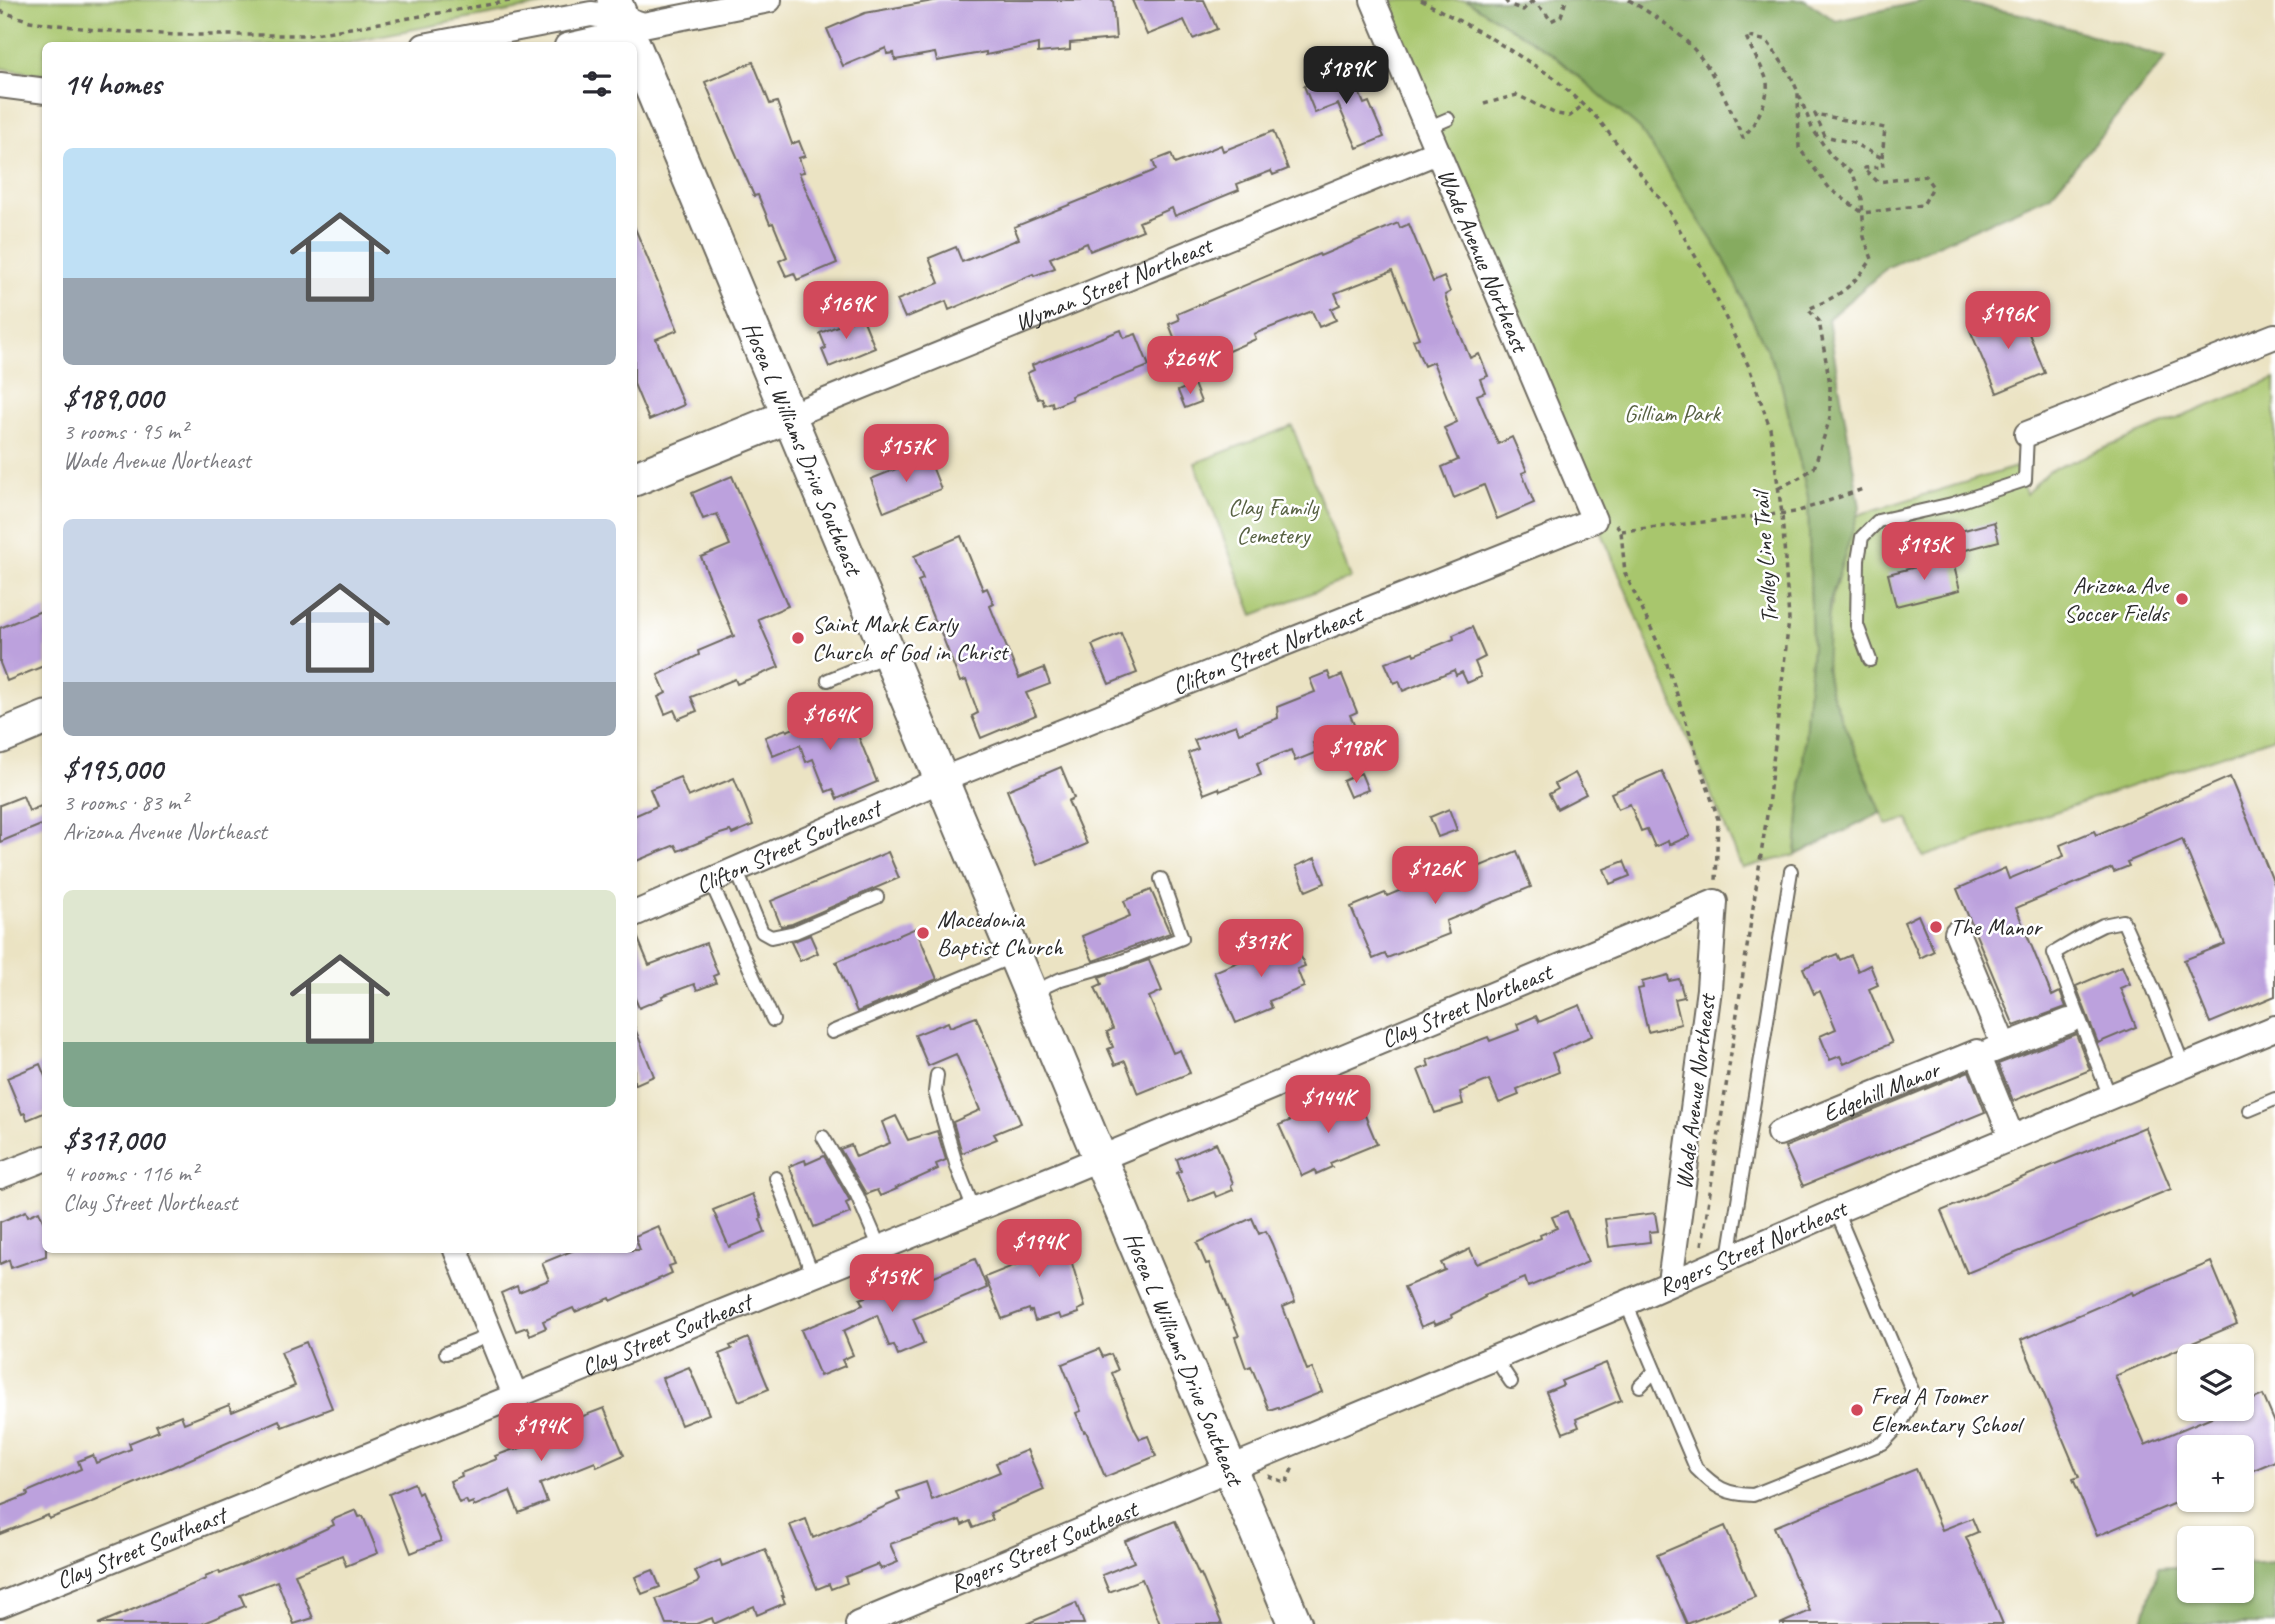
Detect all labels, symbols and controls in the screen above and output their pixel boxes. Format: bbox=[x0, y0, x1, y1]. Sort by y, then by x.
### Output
pin: $189K bbox=[1297, 46, 1395, 106]
text: $189K bbox=[1320, 54, 1372, 83]
text: 14 homes bbox=[63, 65, 161, 103]
icon: filters bbox=[578, 65, 616, 103]
street label: Wade Avenue Northeast bbox=[1431, 164, 1536, 358]
icon: home bbox=[277, 194, 403, 320]
street label: Wyman Street Northeast bbox=[1010, 230, 1218, 337]
pin: $169K bbox=[797, 282, 895, 341]
text: $169K bbox=[819, 289, 873, 318]
pin: $196K bbox=[1959, 292, 2057, 351]
text: $196K bbox=[1981, 299, 2035, 328]
street label: Hosea L Williams Drive Southeast bbox=[736, 317, 870, 581]
pin: $264K bbox=[1141, 336, 1239, 396]
text: $264K bbox=[1163, 344, 1217, 373]
text: $189,000 bbox=[63, 379, 163, 417]
park label: Gilliam Park bbox=[1624, 398, 1722, 428]
text: 3 rooms · 95 m² bbox=[63, 417, 187, 446]
pin: $157K bbox=[857, 424, 955, 484]
text: $157K bbox=[880, 432, 932, 461]
text: Wade Avenue Northeast bbox=[63, 446, 251, 475]
street label: Trolley Line Trail bbox=[1745, 488, 1785, 625]
park label: Clay Family Cemetery bbox=[1228, 492, 1320, 550]
pin: $195K bbox=[1875, 522, 1973, 582]
text: $195K bbox=[1898, 530, 1950, 559]
icon: home bbox=[277, 565, 403, 691]
place label: Arizona Ave Soccer Fields bbox=[2064, 570, 2170, 628]
marker: Arizona Ave Soccer Fields bbox=[2174, 591, 2190, 607]
street label: Clifton Street Northeast bbox=[1168, 598, 1368, 701]
place label: Saint Mark Early Church of God in Christ bbox=[812, 609, 1009, 667]
marker: Saint Mark Early Church of God in Christ bbox=[790, 630, 806, 646]
pin: $164K bbox=[781, 692, 879, 752]
text: $164K bbox=[803, 700, 857, 729]
pin: $198K bbox=[1307, 726, 1405, 785]
text: $198K bbox=[1330, 733, 1382, 762]
text: $195,000 bbox=[63, 750, 163, 788]
text: 3 rooms · 83 m² bbox=[63, 788, 187, 817]
street label: Clifton Street Southeast bbox=[691, 792, 888, 900]
text: Arizona Avenue Northeast bbox=[63, 817, 267, 846]
pin: $126K bbox=[1386, 846, 1484, 906]
text: $126K bbox=[1408, 854, 1462, 883]
place label: Macedonia Baptist Church bbox=[937, 904, 1064, 962]
place label: The Manor bbox=[1950, 912, 2043, 942]
marker: The Manor bbox=[1928, 919, 1944, 935]
pin: $317K bbox=[1212, 920, 1310, 979]
marker: Macedonia Baptist Church bbox=[915, 925, 931, 941]
text: $317K bbox=[1235, 927, 1288, 956]
icon: home bbox=[277, 936, 403, 1062]
street label: Clay Street Northeast bbox=[1377, 956, 1558, 1055]
street label: Wade Avenue Northeast bbox=[1668, 991, 1722, 1191]
street label: Edgehill Manor bbox=[1818, 1053, 1946, 1128]
pin: $144K bbox=[1279, 1076, 1377, 1135]
text: $144K bbox=[1301, 1083, 1355, 1112]
text: $317,000 bbox=[63, 1121, 163, 1159]
text: 4 rooms · 116 m² bbox=[63, 1159, 198, 1188]
text: Clay Street Northeast bbox=[63, 1188, 237, 1217]
street label: Rogers Street Northeast bbox=[1653, 1193, 1852, 1302]
pin: $194K bbox=[990, 1220, 1088, 1279]
text: $194K bbox=[1013, 1227, 1065, 1256]
street label: Hosea L Williams Drive Southeast bbox=[1117, 1227, 1251, 1491]
pin: $159K bbox=[843, 1254, 941, 1314]
text: $159K bbox=[866, 1262, 918, 1291]
street label: Clay Street Southeast bbox=[577, 1286, 758, 1382]
map controls bbox=[2177, 1344, 2254, 1603]
button: layers bbox=[2177, 1344, 2254, 1421]
place label: Fred A Toomer Elementary School bbox=[1871, 1381, 2025, 1439]
marker: Fred A Toomer Elementary School bbox=[1849, 1402, 1865, 1418]
pin: $194K bbox=[492, 1404, 590, 1463]
text: $194K bbox=[515, 1411, 567, 1440]
button: + bbox=[2177, 1435, 2254, 1512]
street label: Rogers Street Southeast bbox=[945, 1493, 1143, 1599]
street label: Clay Street Southeast bbox=[52, 1499, 233, 1596]
button: − bbox=[2177, 1526, 2254, 1603]

